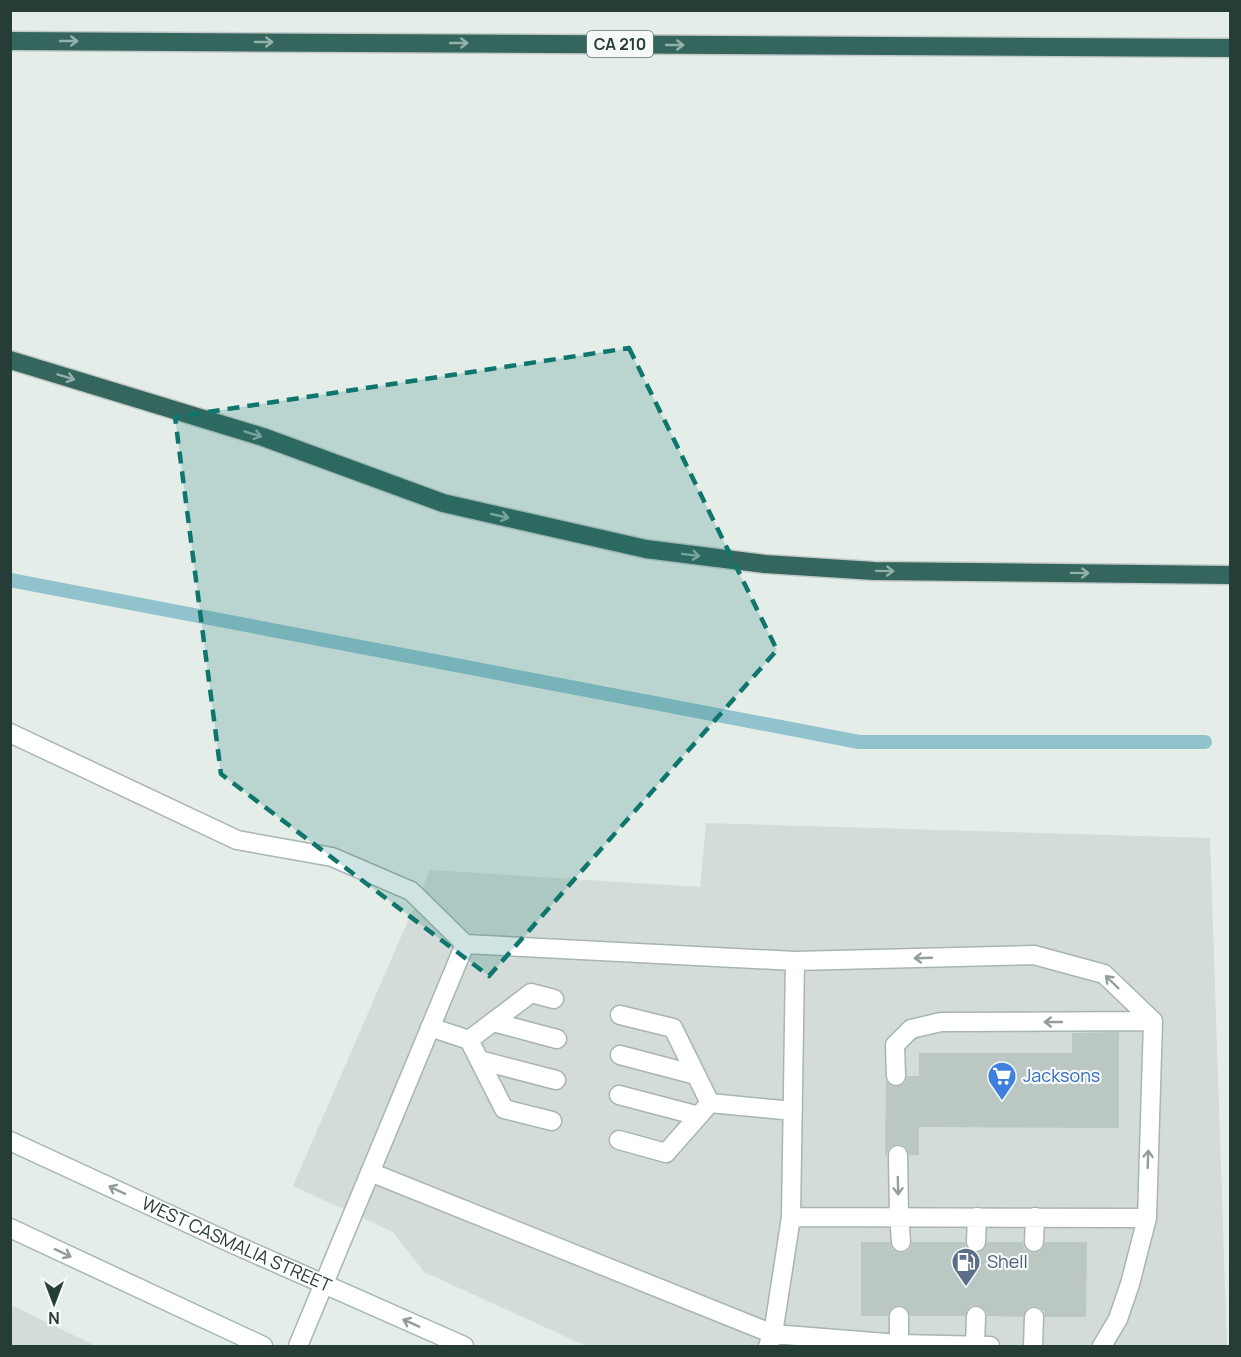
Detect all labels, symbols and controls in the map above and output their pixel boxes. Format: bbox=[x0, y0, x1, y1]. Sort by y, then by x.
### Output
road number: CA 210 bbox=[587, 31, 653, 57]
one-way arrow bbox=[58, 35, 78, 47]
one-way arrow bbox=[253, 36, 273, 48]
one-way arrow bbox=[448, 37, 468, 49]
one-way arrow bbox=[664, 39, 684, 51]
one-way arrow bbox=[56, 372, 75, 383]
one-way arrow bbox=[243, 429, 262, 440]
one-way arrow bbox=[490, 511, 509, 523]
one-way arrow bbox=[681, 550, 701, 561]
one-way arrow bbox=[875, 565, 895, 577]
one-way arrow bbox=[1070, 567, 1090, 579]
one-way arrow bbox=[913, 952, 933, 964]
one-way arrow bbox=[1105, 975, 1120, 989]
one-way arrow bbox=[1043, 1016, 1063, 1028]
supermarket icon: Jacksons bbox=[986, 1060, 1018, 1102]
place label: Jacksons bbox=[1023, 1063, 1100, 1087]
one-way arrow bbox=[1143, 1150, 1154, 1170]
one-way arrow bbox=[893, 1175, 904, 1195]
one-way arrow bbox=[108, 1184, 126, 1196]
street label: WEST CASMALIA STREET bbox=[138, 1190, 336, 1297]
fuel station icon: Shell bbox=[950, 1246, 982, 1288]
one-way arrow bbox=[54, 1247, 72, 1259]
place label: Shell bbox=[987, 1249, 1028, 1273]
north arrow bbox=[24, 1273, 84, 1333]
text: N bbox=[48, 1307, 60, 1329]
one-way arrow bbox=[402, 1317, 420, 1328]

